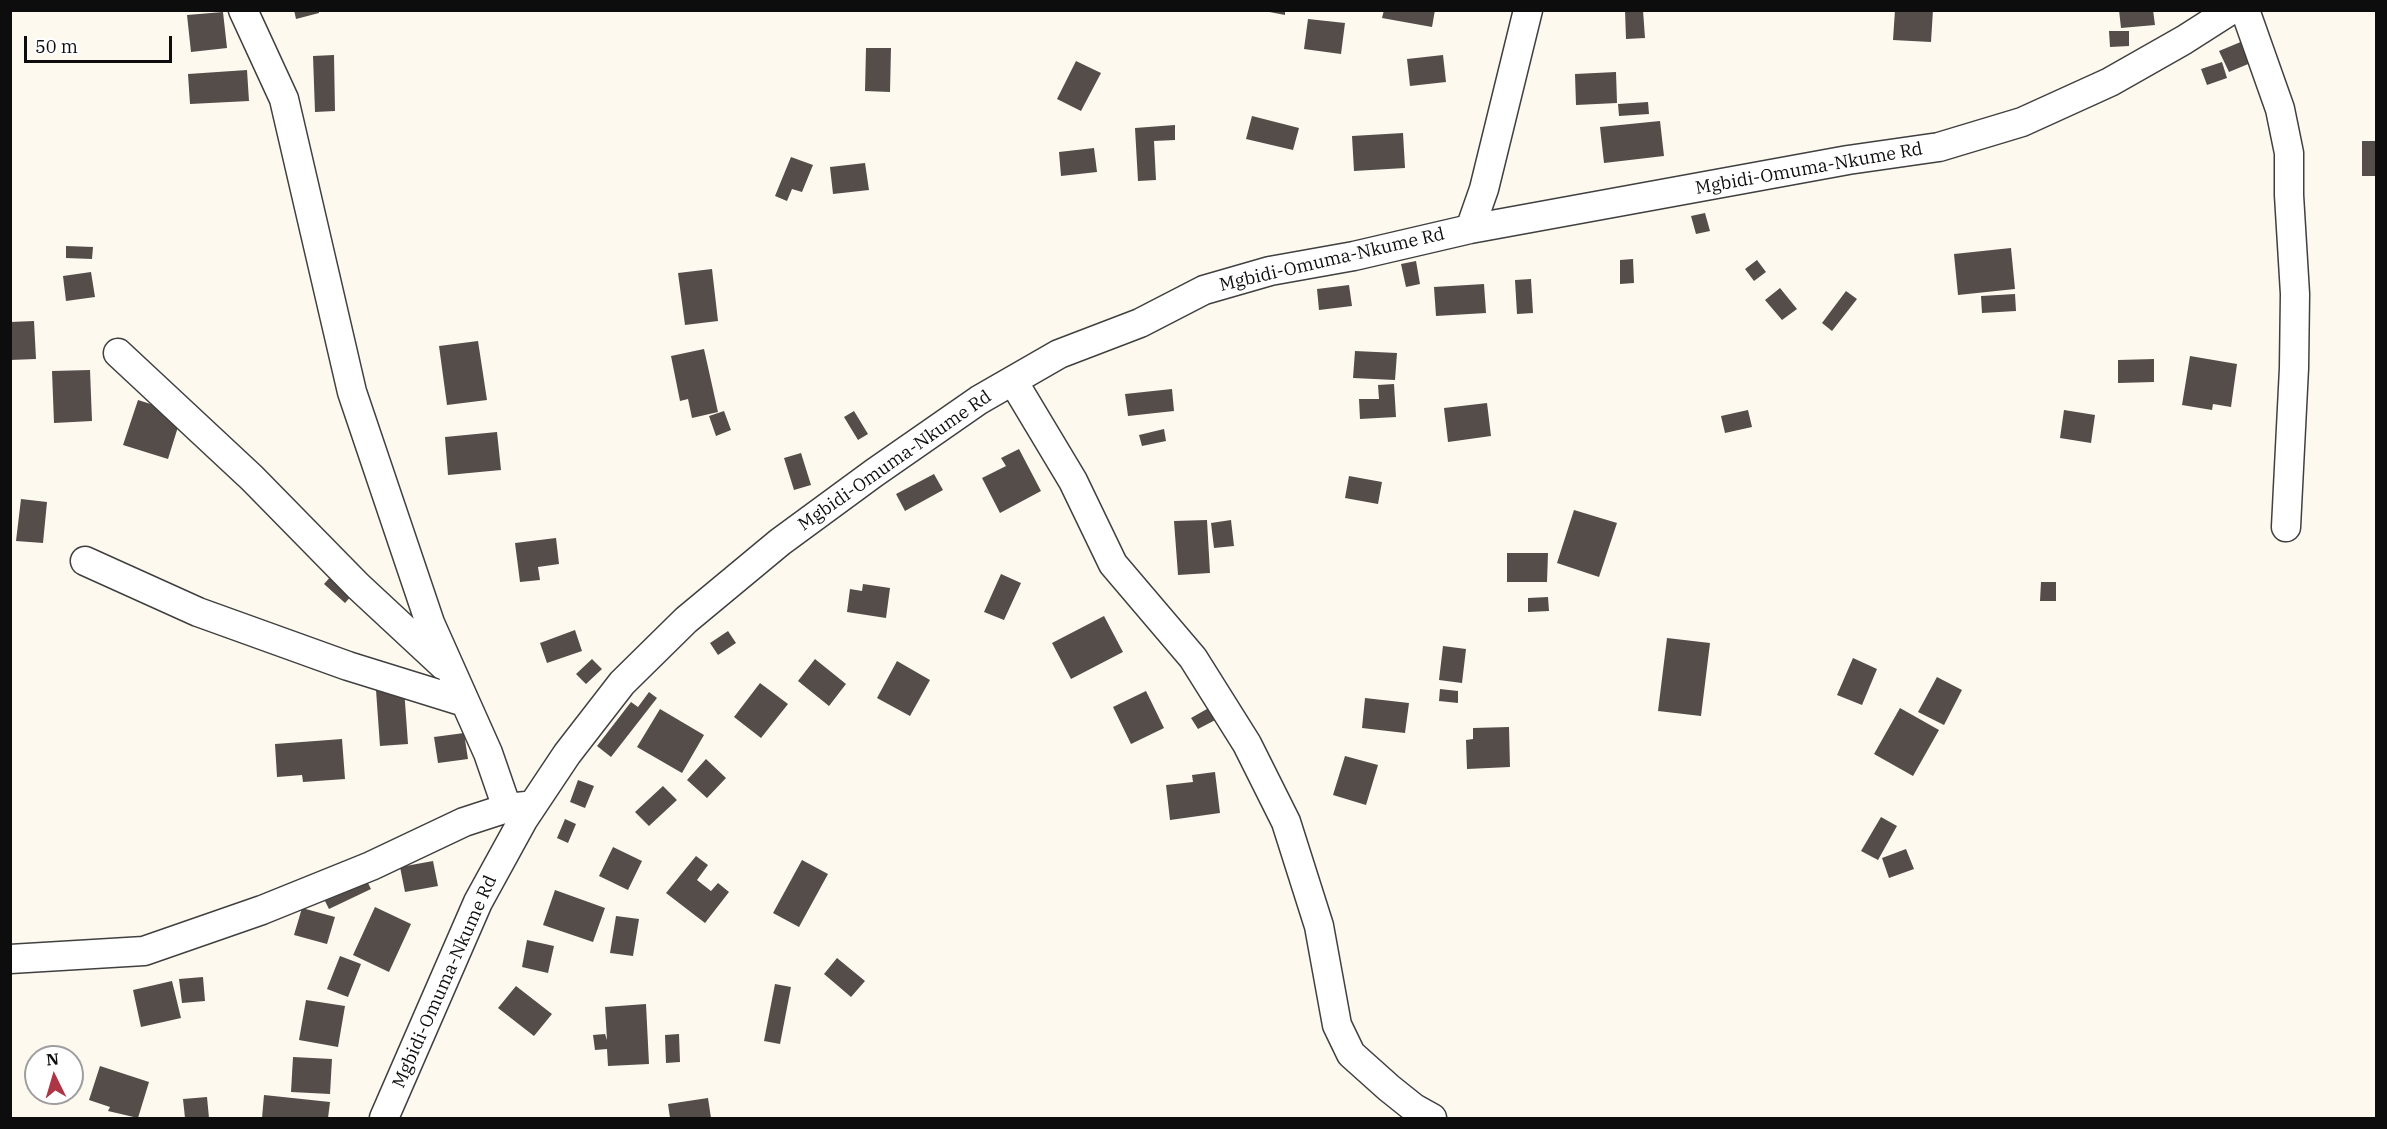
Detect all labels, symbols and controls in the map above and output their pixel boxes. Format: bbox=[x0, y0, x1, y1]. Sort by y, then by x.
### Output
scale bar bbox=[27, 24, 176, 62]
text: 50 m bbox=[35, 35, 78, 58]
street label: Mgbidi-Omuma-Nkume Rd bbox=[1694, 138, 1924, 200]
street label: Mgbidi-Omuma-Nkume Rd bbox=[1217, 224, 1447, 296]
street label: Mgbidi-Omuma-Nkume Rd bbox=[794, 386, 996, 536]
street label: Mgbidi-Omuma-Nkume Rd bbox=[388, 872, 502, 1092]
north arrow bbox=[24, 1045, 84, 1105]
text: N bbox=[45, 1049, 60, 1070]

